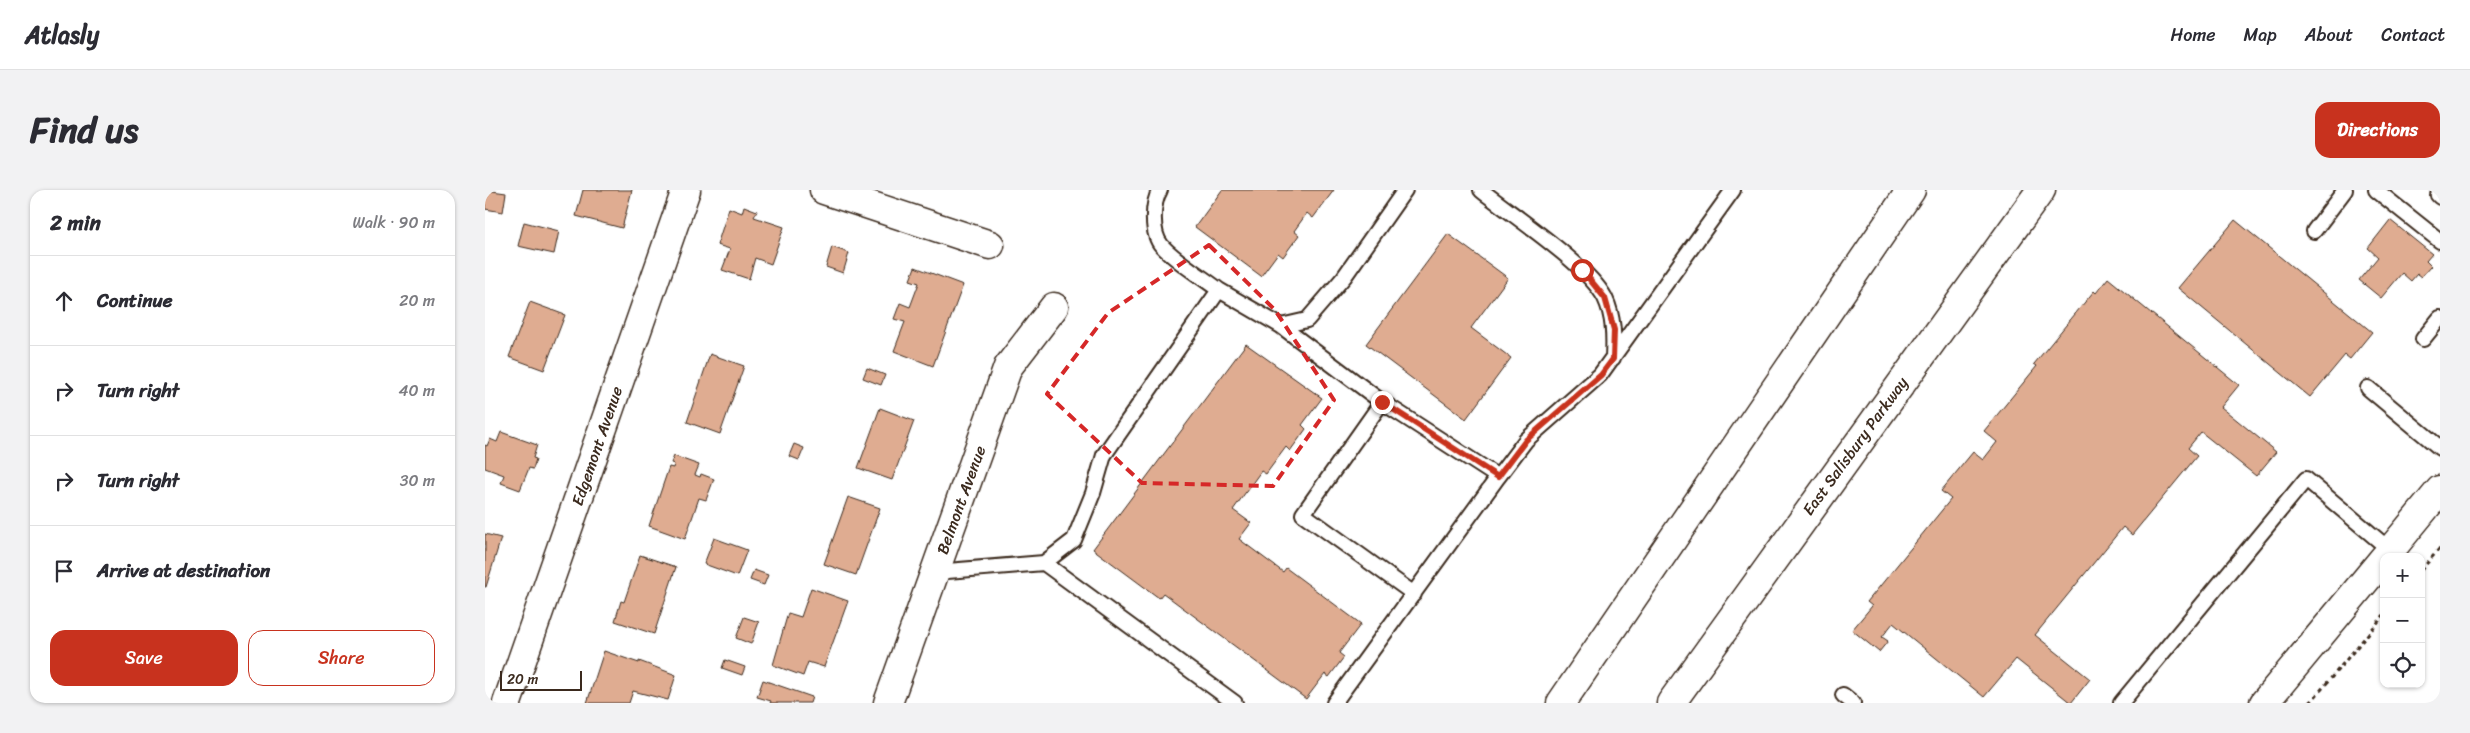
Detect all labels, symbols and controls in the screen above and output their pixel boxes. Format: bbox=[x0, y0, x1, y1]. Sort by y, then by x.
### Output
text: Atlasly bbox=[25, 14, 99, 56]
text: Home bbox=[2171, 19, 2216, 51]
text: Map bbox=[2244, 19, 2277, 51]
text: About bbox=[2305, 19, 2353, 51]
text: Contact bbox=[2381, 19, 2445, 51]
text: Find us bbox=[30, 99, 138, 161]
button: Directions bbox=[2315, 102, 2440, 158]
text: 2 min bbox=[50, 204, 101, 242]
text: Walk · 90 m bbox=[353, 208, 435, 237]
route start bbox=[1571, 259, 1594, 282]
text: Continue bbox=[97, 284, 173, 317]
text: 20 m bbox=[399, 286, 435, 315]
icon: ahead bbox=[50, 287, 78, 315]
street label: East Salisbury Parkway bbox=[1794, 370, 1916, 522]
text: Turn right bbox=[97, 374, 179, 407]
text: 40 m bbox=[398, 376, 435, 405]
icon: right bbox=[50, 377, 78, 405]
street label: Edgemont Avenue bbox=[563, 382, 631, 510]
route end bbox=[1371, 391, 1394, 414]
street label: Belmont Avenue bbox=[928, 441, 994, 559]
text: Turn right bbox=[97, 464, 179, 497]
text: 30 m bbox=[400, 466, 435, 495]
icon: right bbox=[50, 467, 78, 495]
map controls bbox=[2380, 553, 2425, 688]
button: + bbox=[2380, 553, 2425, 598]
text: Arrive at destination bbox=[97, 554, 270, 587]
icon: arrive bbox=[50, 557, 78, 585]
button: − bbox=[2380, 598, 2425, 643]
button: Save bbox=[50, 630, 238, 686]
button: Share bbox=[248, 630, 435, 686]
button: locate bbox=[2380, 643, 2425, 688]
text: 20 m bbox=[507, 667, 538, 692]
scale bar bbox=[500, 668, 583, 691]

